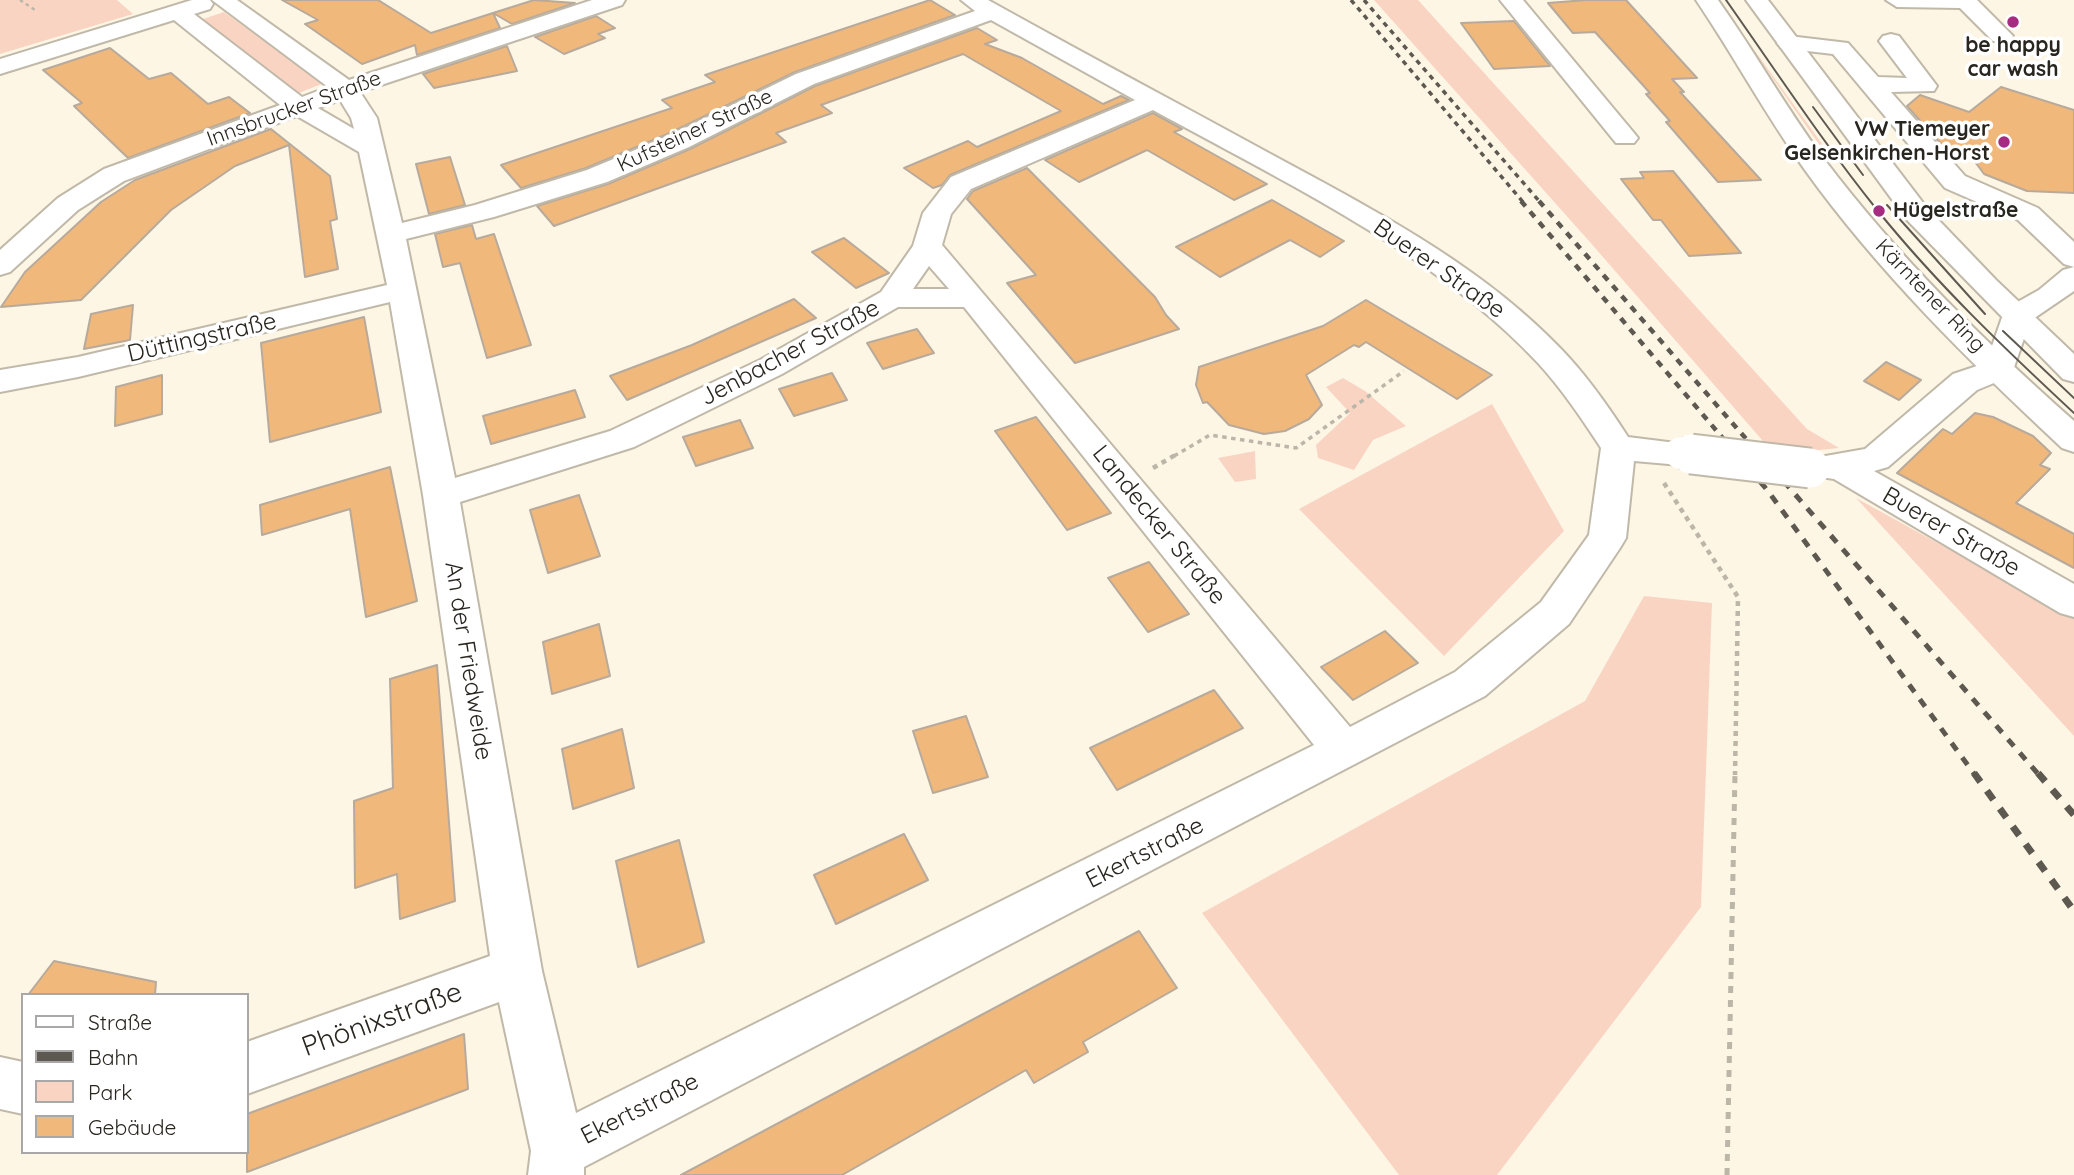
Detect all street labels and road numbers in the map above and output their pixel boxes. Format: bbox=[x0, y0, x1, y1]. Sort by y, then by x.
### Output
street label: Innsbrucker Straße bbox=[203, 66, 385, 152]
street label: Kufsteiner Straße bbox=[613, 84, 777, 178]
street label: Buerer Straße bbox=[1368, 213, 1510, 325]
street label: Kärntener Ring bbox=[1870, 234, 1990, 358]
street label: Jenbacher Straße bbox=[695, 294, 885, 412]
street label: Düttingstraße bbox=[125, 307, 279, 369]
street label: Landecker Straße bbox=[1086, 440, 1232, 610]
street label: Buerer Straße bbox=[1877, 481, 2025, 583]
street label: An der Friedweide bbox=[438, 560, 498, 762]
street label: Ekertstraße bbox=[1081, 811, 1209, 895]
street label: Phönixstraße bbox=[297, 975, 467, 1065]
street label: Ekertstraße bbox=[576, 1067, 704, 1151]

